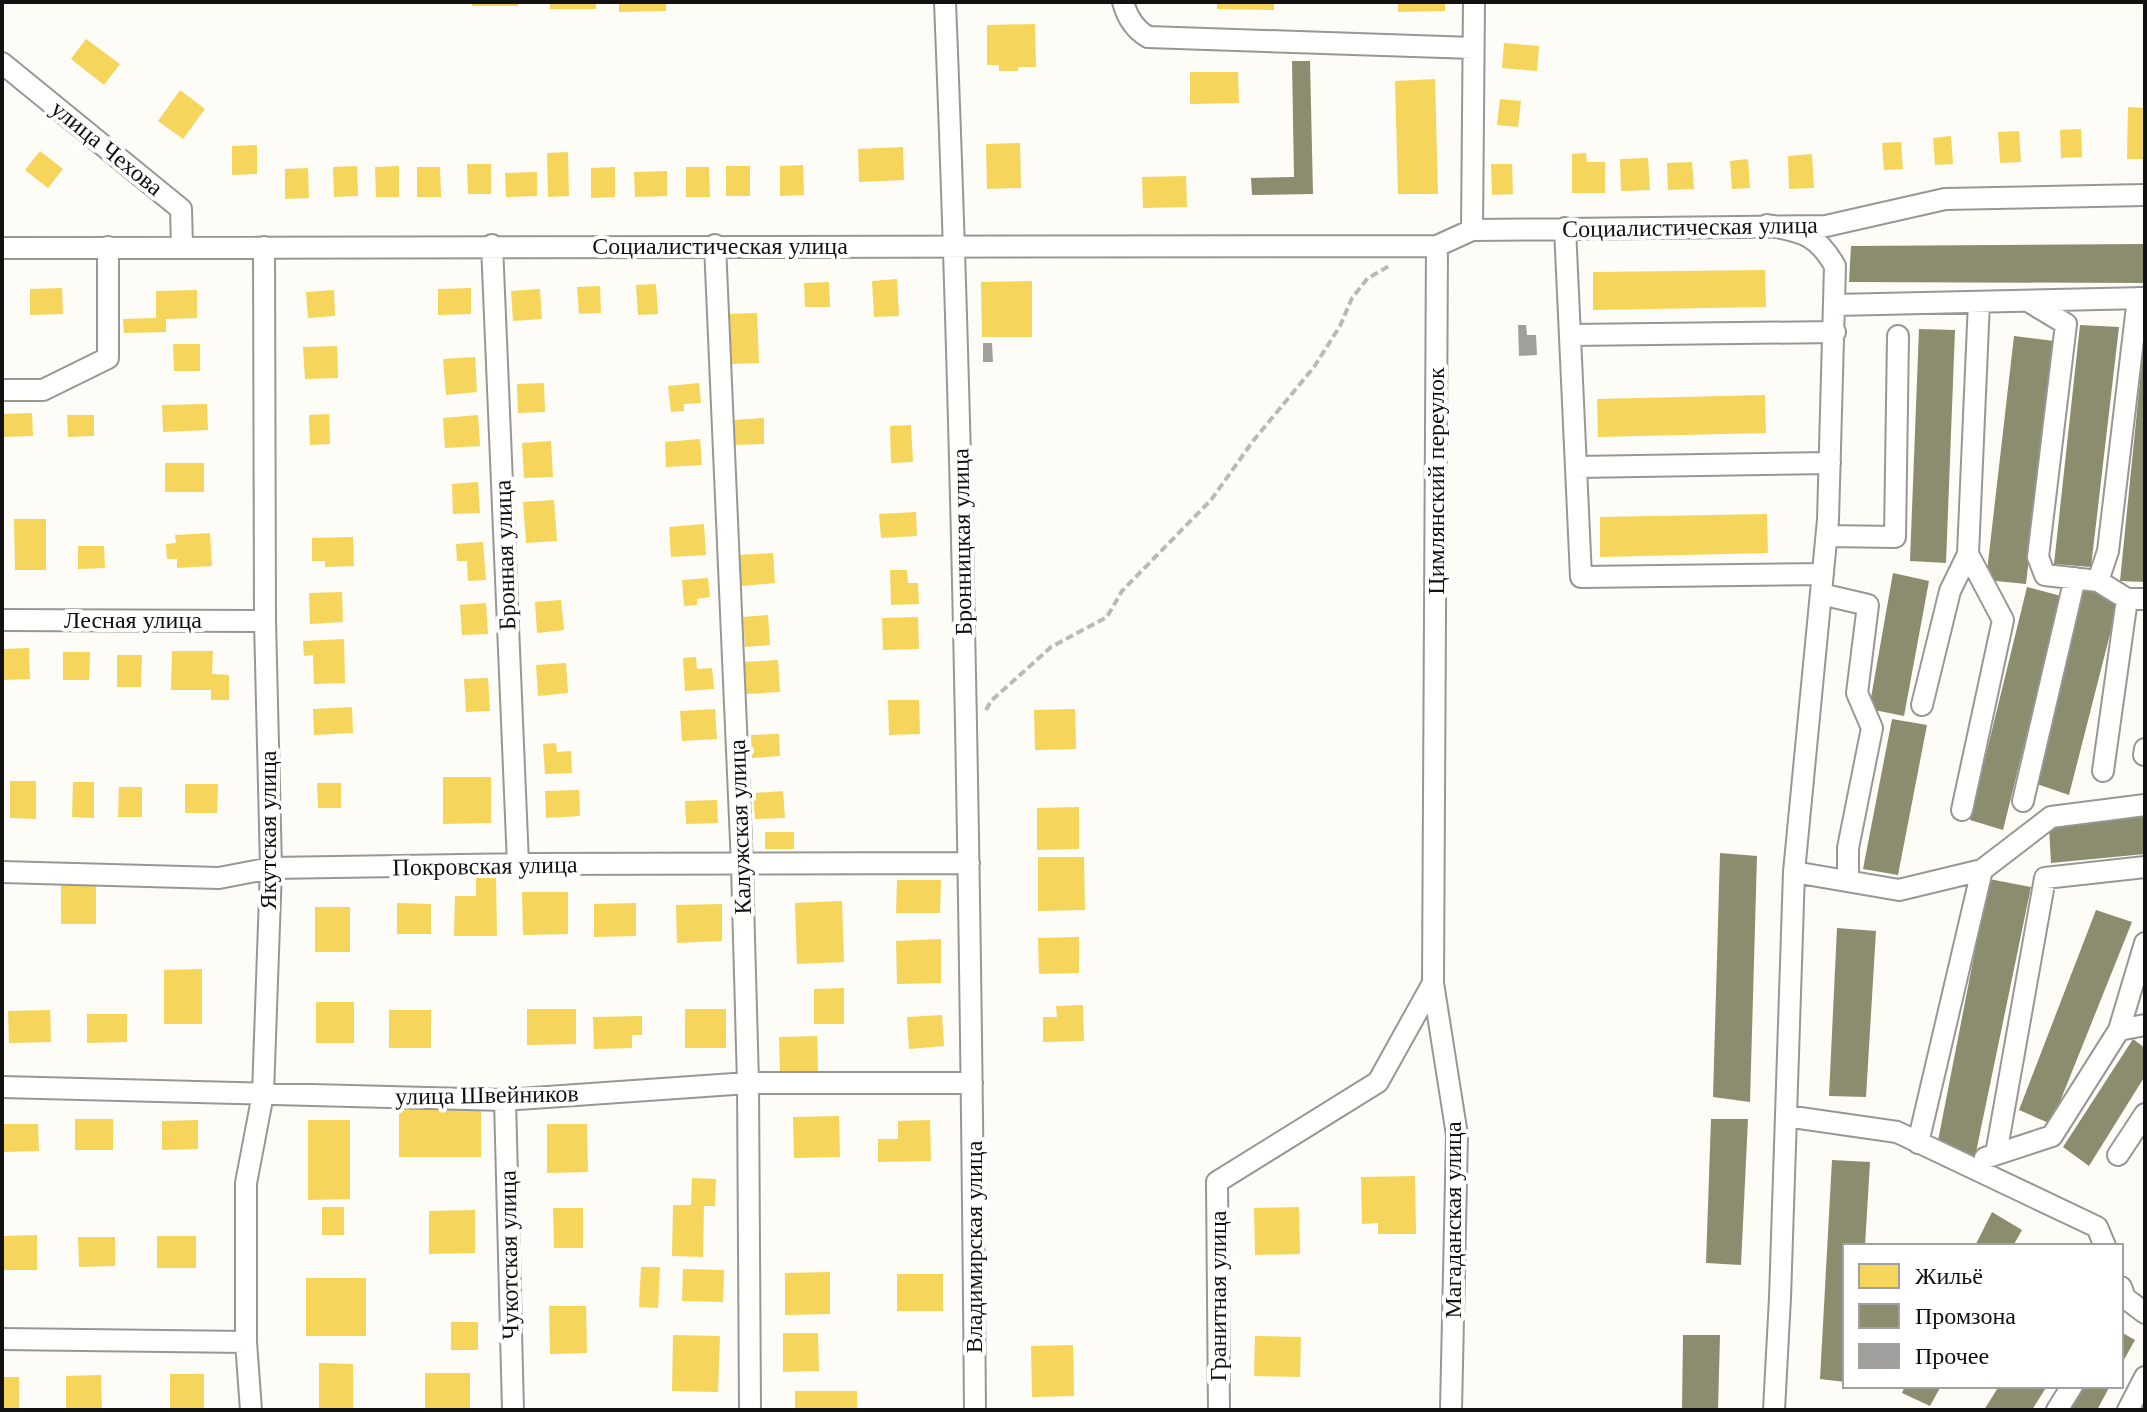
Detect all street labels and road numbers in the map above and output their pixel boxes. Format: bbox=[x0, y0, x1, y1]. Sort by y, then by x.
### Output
street label: улица Чехова bbox=[46, 95, 168, 201]
street label: Социалистическая улица bbox=[1562, 212, 1818, 242]
street label: Социалистическая улица bbox=[592, 233, 848, 259]
street label: Цимлянский переулок bbox=[1423, 367, 1449, 595]
street label: Бронницкая улица bbox=[947, 448, 977, 636]
street label: Бронная улица bbox=[489, 479, 521, 631]
street label: Лесная улица bbox=[64, 607, 202, 633]
street label: Калужская улица bbox=[724, 739, 756, 915]
street label: Якутская улица bbox=[255, 750, 281, 910]
street label: Покровская улица bbox=[392, 851, 578, 881]
street label: улица Швейников bbox=[395, 1080, 579, 1110]
street label: Магаданская улица bbox=[1440, 1121, 1466, 1319]
street label: Владимирская улица bbox=[961, 1140, 987, 1353]
street label: Чукотская улица bbox=[495, 1170, 523, 1340]
street label: Гранитная улица bbox=[1205, 1210, 1231, 1382]

